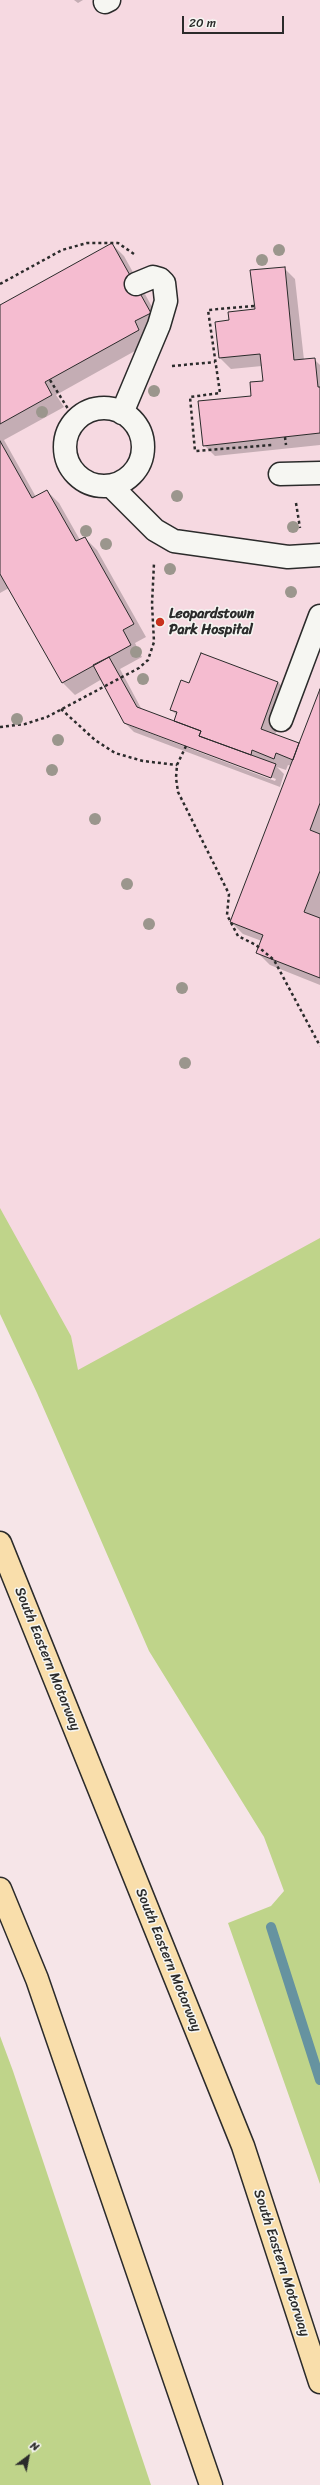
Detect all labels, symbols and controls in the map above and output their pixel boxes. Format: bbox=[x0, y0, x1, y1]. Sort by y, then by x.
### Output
scale bar bbox=[184, 8, 286, 34]
text: 20 m bbox=[189, 12, 216, 34]
place label: Leopardstown Park Hospital bbox=[169, 606, 254, 638]
marker: Leopardstown Park Hospital bbox=[154, 616, 166, 628]
street label: South Eastern Motorway bbox=[10, 1585, 84, 1733]
street label: South Eastern Motorway bbox=[131, 1886, 205, 2034]
street label: South Eastern Motorway bbox=[249, 2187, 313, 2339]
text: N bbox=[26, 2436, 43, 2456]
north arrow bbox=[8, 2437, 48, 2477]

